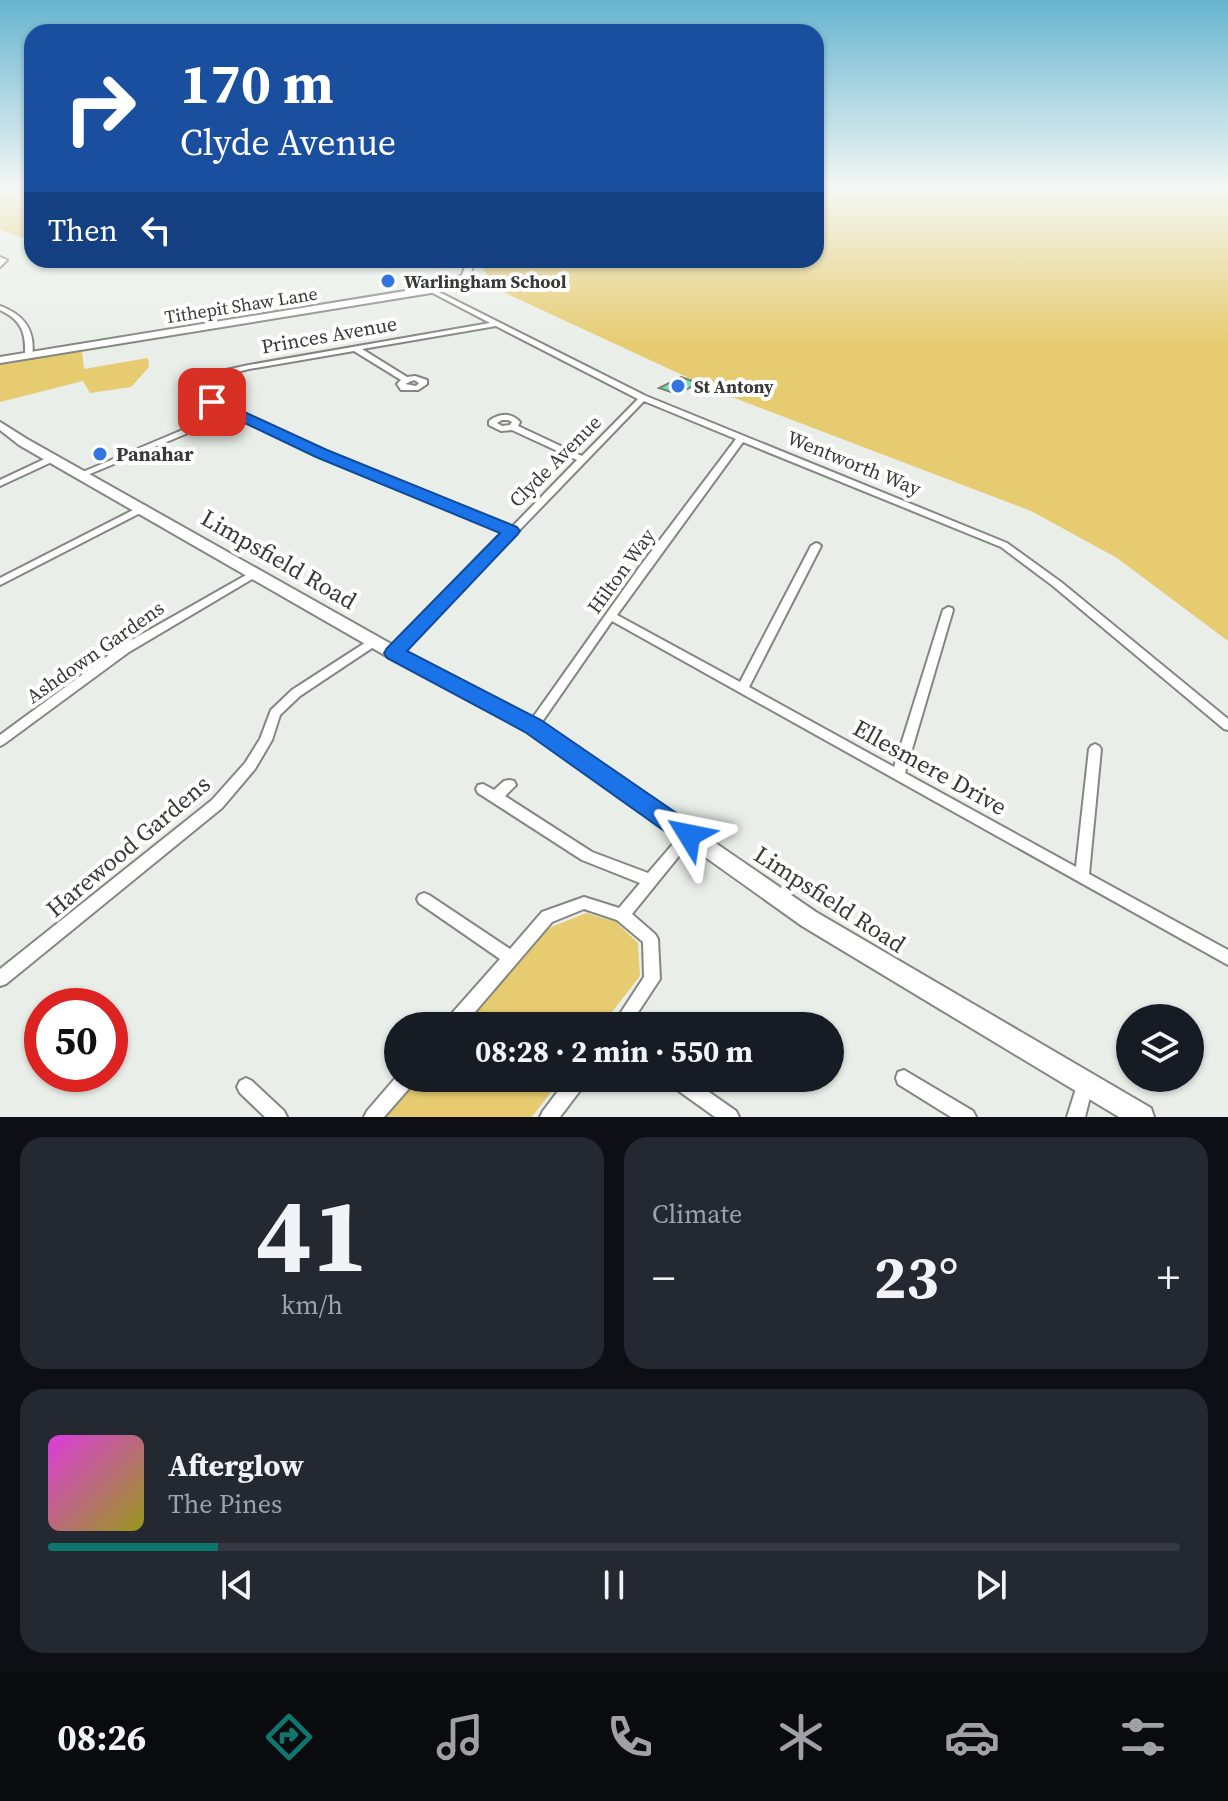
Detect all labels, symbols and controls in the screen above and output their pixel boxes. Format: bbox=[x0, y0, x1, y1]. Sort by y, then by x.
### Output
text: 170 m bbox=[180, 45, 334, 122]
icon: right bbox=[48, 56, 152, 160]
text: Clyde Avenue bbox=[180, 118, 396, 167]
icon: left bbox=[134, 208, 178, 252]
text: Then bbox=[48, 210, 118, 251]
place label: Warlingham School bbox=[404, 269, 567, 294]
marker: Warlingham School bbox=[379, 272, 397, 290]
street label: Tithepit Shaw Lane bbox=[163, 281, 319, 329]
street label: Princes Avenue bbox=[259, 309, 399, 361]
pin bbox=[178, 368, 246, 436]
place label: St Antony bbox=[694, 374, 774, 399]
marker: St Antony bbox=[669, 377, 687, 395]
icon: arrive bbox=[190, 380, 234, 424]
street label: Clyde Avenue bbox=[503, 409, 607, 513]
street label: Wentworth Way bbox=[783, 423, 926, 503]
place label: Panahar bbox=[116, 440, 194, 468]
marker: Panahar bbox=[91, 445, 109, 463]
street label: Limpsfield Road bbox=[195, 501, 363, 617]
street label: Hilton Way bbox=[580, 522, 662, 619]
street label: Ashdown Gardens bbox=[20, 594, 170, 710]
street label: Ellesmere Drive bbox=[847, 711, 1013, 823]
street label: Harewood Gardens bbox=[39, 767, 217, 925]
position arrow bbox=[647, 793, 731, 877]
street label: Limpsfield Road bbox=[748, 838, 912, 961]
speed limit sign: 50 bbox=[24, 988, 128, 1092]
map controls bbox=[1116, 1004, 1204, 1092]
button: layers bbox=[1116, 1004, 1204, 1092]
text: 08:28 · 2 min · 550 m bbox=[475, 1031, 753, 1072]
text: 41 bbox=[256, 1163, 368, 1306]
text: Climate bbox=[652, 1196, 742, 1232]
text: 23° bbox=[874, 1236, 958, 1318]
text: − bbox=[652, 1247, 675, 1308]
text: + bbox=[1157, 1247, 1180, 1308]
text: km/h bbox=[281, 1287, 343, 1323]
text: Afterglow bbox=[168, 1445, 304, 1486]
text: The Pines bbox=[168, 1486, 282, 1522]
icon: previous bbox=[215, 1563, 259, 1607]
icon: pause bbox=[592, 1563, 636, 1607]
icon: next bbox=[969, 1563, 1013, 1607]
icon: directions bbox=[261, 1709, 317, 1765]
icon: music bbox=[432, 1709, 488, 1765]
icon: phone bbox=[602, 1709, 658, 1765]
icon: climate bbox=[773, 1709, 829, 1765]
icon: car bbox=[944, 1709, 1000, 1765]
icon: filters bbox=[1115, 1709, 1171, 1765]
text: 08:26 bbox=[57, 1713, 146, 1762]

